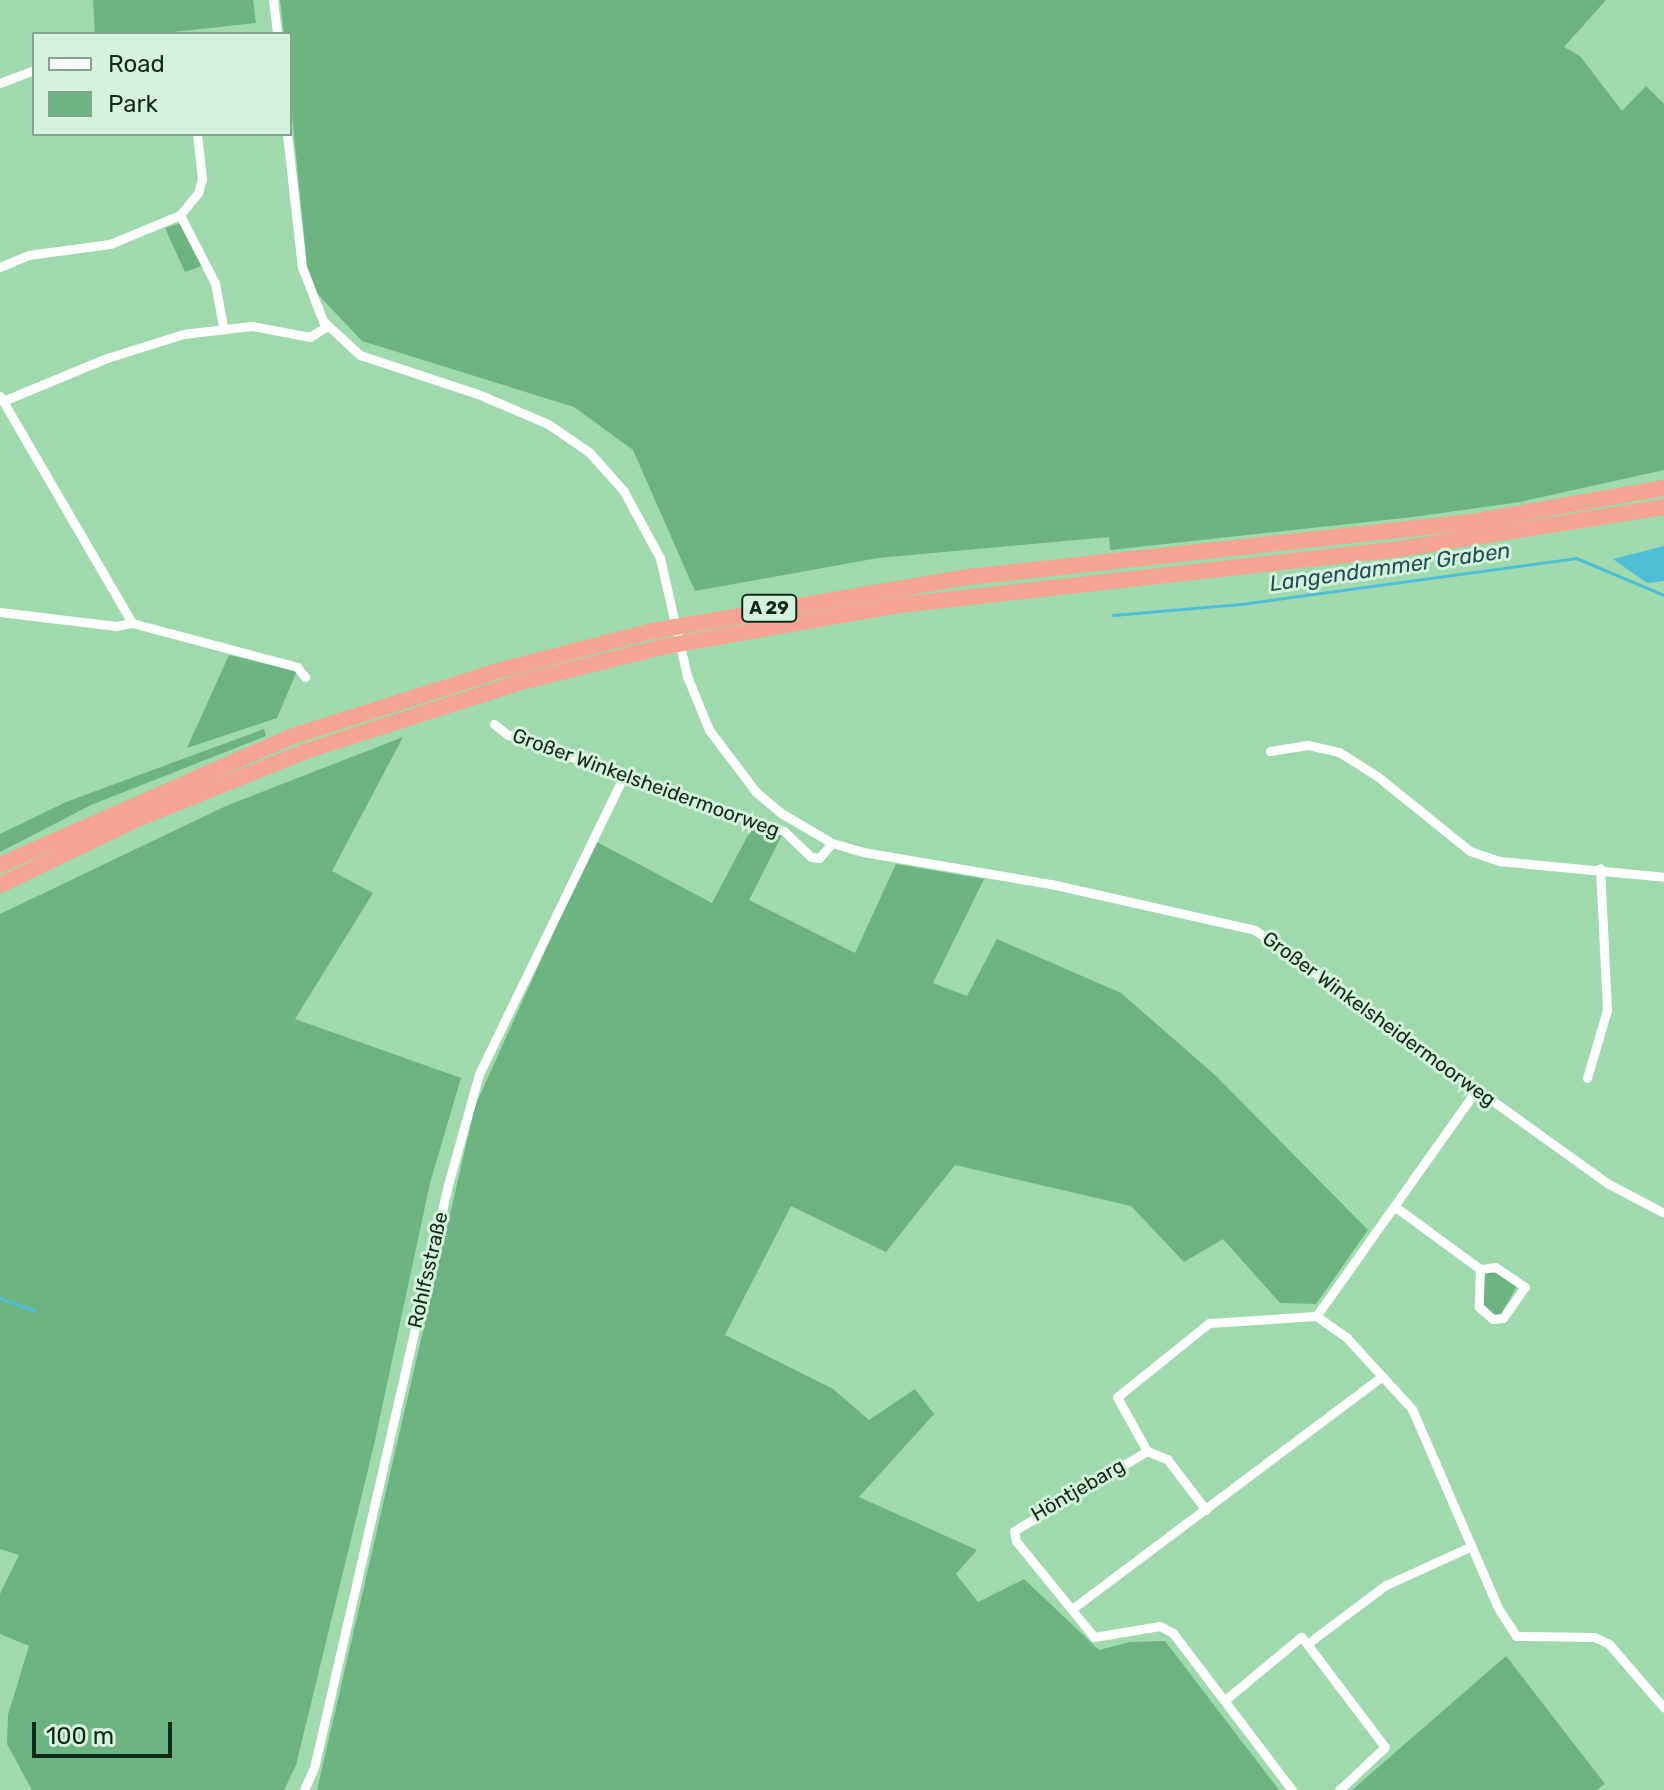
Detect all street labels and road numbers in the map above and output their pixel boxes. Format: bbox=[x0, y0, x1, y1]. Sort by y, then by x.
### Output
road number: A 29 bbox=[741, 594, 797, 622]
street label: Großer Winkelsheidermoorweg bbox=[509, 723, 783, 843]
street label: Großer Winkelsheidermoorweg bbox=[1257, 926, 1501, 1112]
street label: Rohlfsstraße bbox=[403, 1209, 453, 1331]
street label: Höntjebarg bbox=[1027, 1454, 1129, 1526]

